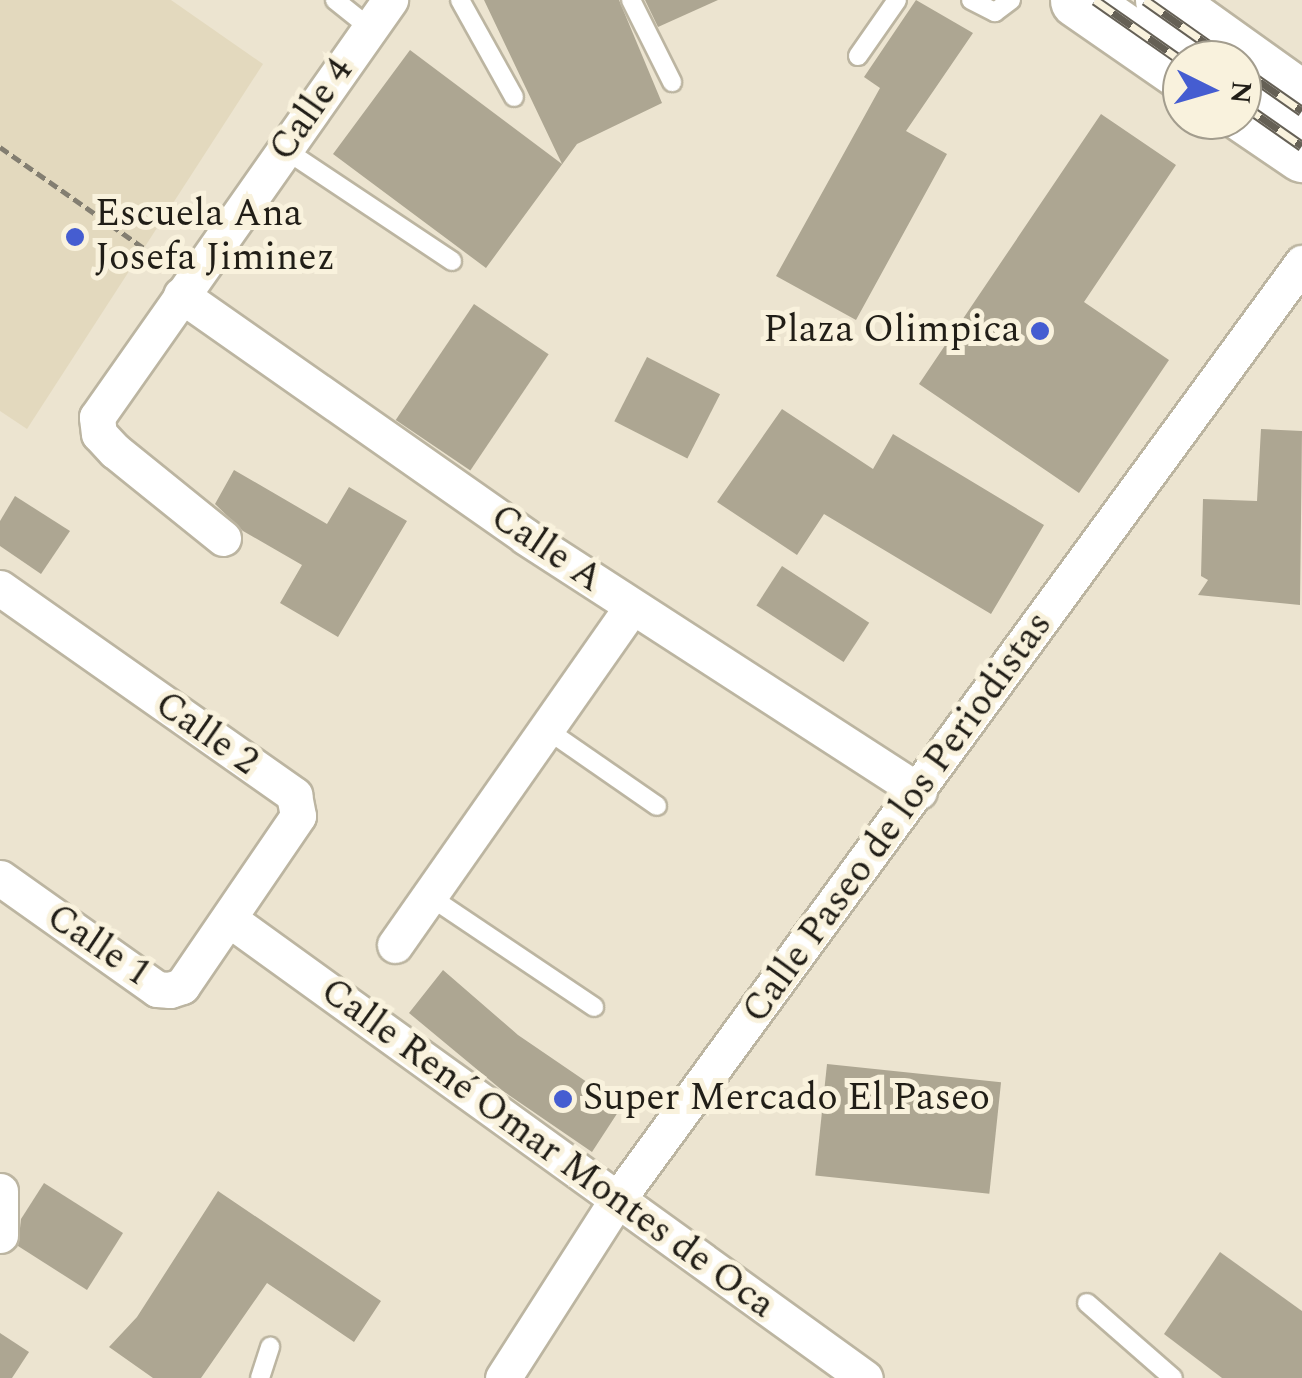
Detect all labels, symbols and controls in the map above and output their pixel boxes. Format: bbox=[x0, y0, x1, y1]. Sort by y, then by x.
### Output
north arrow bbox=[1162, 40, 1262, 140]
street label: Calle 4 bbox=[260, 50, 364, 170]
text: N bbox=[1218, 79, 1263, 106]
place label: Escuela Ana Josefa Jiminez bbox=[95, 192, 335, 282]
marker: Escuela Ana Josefa Jiminez bbox=[64, 226, 86, 248]
place label: Plaza Olimpica bbox=[763, 308, 1020, 354]
marker: Plaza Olimpica bbox=[1029, 320, 1051, 342]
street label: Calle A bbox=[482, 495, 610, 603]
street label: Calle Paseo de los Periodistas bbox=[733, 604, 1063, 1032]
street label: Calle 2 bbox=[146, 682, 266, 786]
street label: Calle 1 bbox=[37, 895, 159, 997]
street label: Calle René Omar Montes de Oca bbox=[311, 969, 783, 1329]
place label: Super Mercado El Paseo bbox=[583, 1076, 990, 1122]
marker: Super Mercado El Paseo bbox=[552, 1088, 574, 1110]

